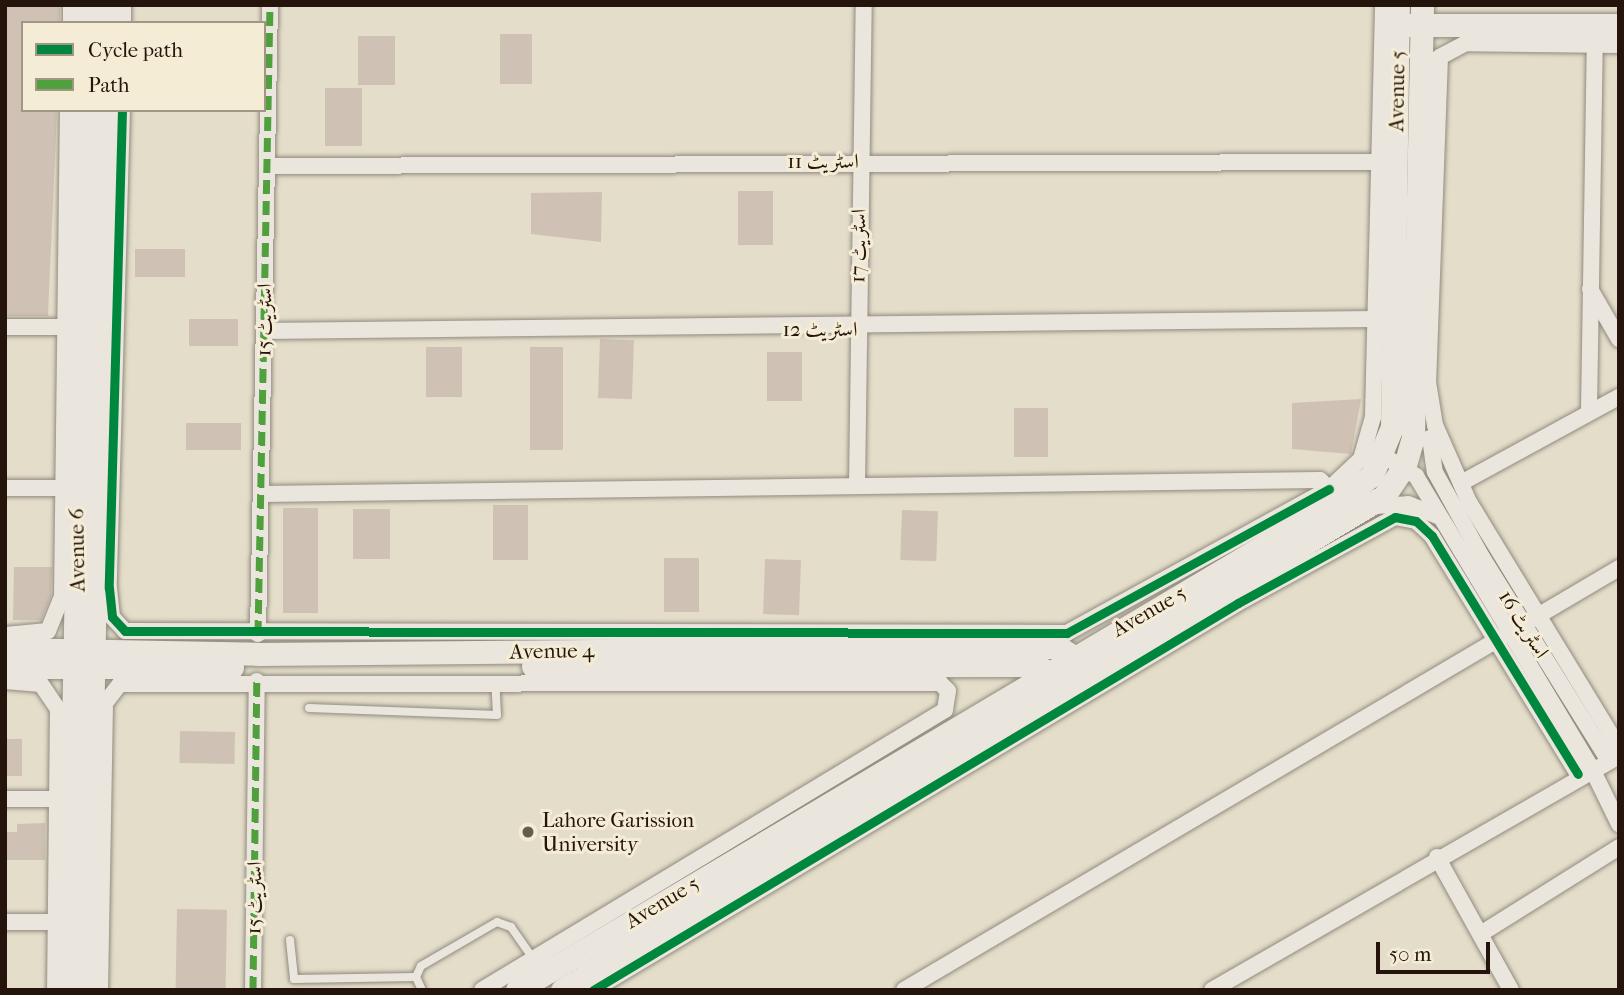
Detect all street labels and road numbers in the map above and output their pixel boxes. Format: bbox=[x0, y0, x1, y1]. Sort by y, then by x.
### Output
street label: Avenue 5 bbox=[1384, 50, 1410, 132]
street label: اسٹریٹ 11 bbox=[787, 148, 859, 174]
street label: اسٹریٹ 17 bbox=[845, 209, 871, 283]
street label: اسٹریٹ 15 bbox=[251, 283, 277, 357]
street label: اسٹریٹ 12 bbox=[783, 316, 857, 342]
street label: Avenue 6 bbox=[64, 508, 90, 592]
street label: Avenue 5 bbox=[1107, 580, 1191, 642]
street label: اسٹریٹ 16 bbox=[1493, 585, 1555, 663]
street label: Avenue 4 bbox=[509, 638, 595, 664]
street label: اسٹریٹ 15 bbox=[241, 861, 267, 935]
street label: Avenue 5 bbox=[621, 870, 703, 934]

